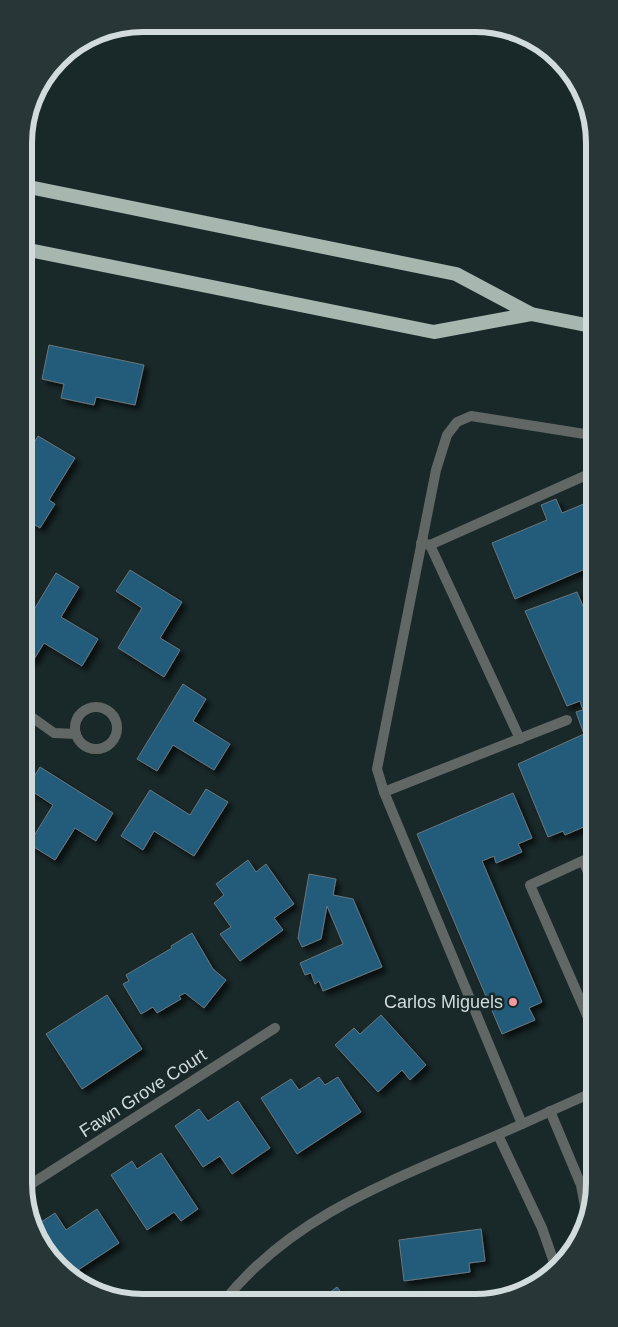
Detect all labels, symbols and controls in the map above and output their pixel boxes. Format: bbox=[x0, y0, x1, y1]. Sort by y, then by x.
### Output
place label: Carlos Miguels bbox=[384, 992, 503, 1012]
marker: Carlos Miguels bbox=[507, 996, 519, 1008]
street label: Fawn Grove Court bbox=[76, 1045, 210, 1141]

